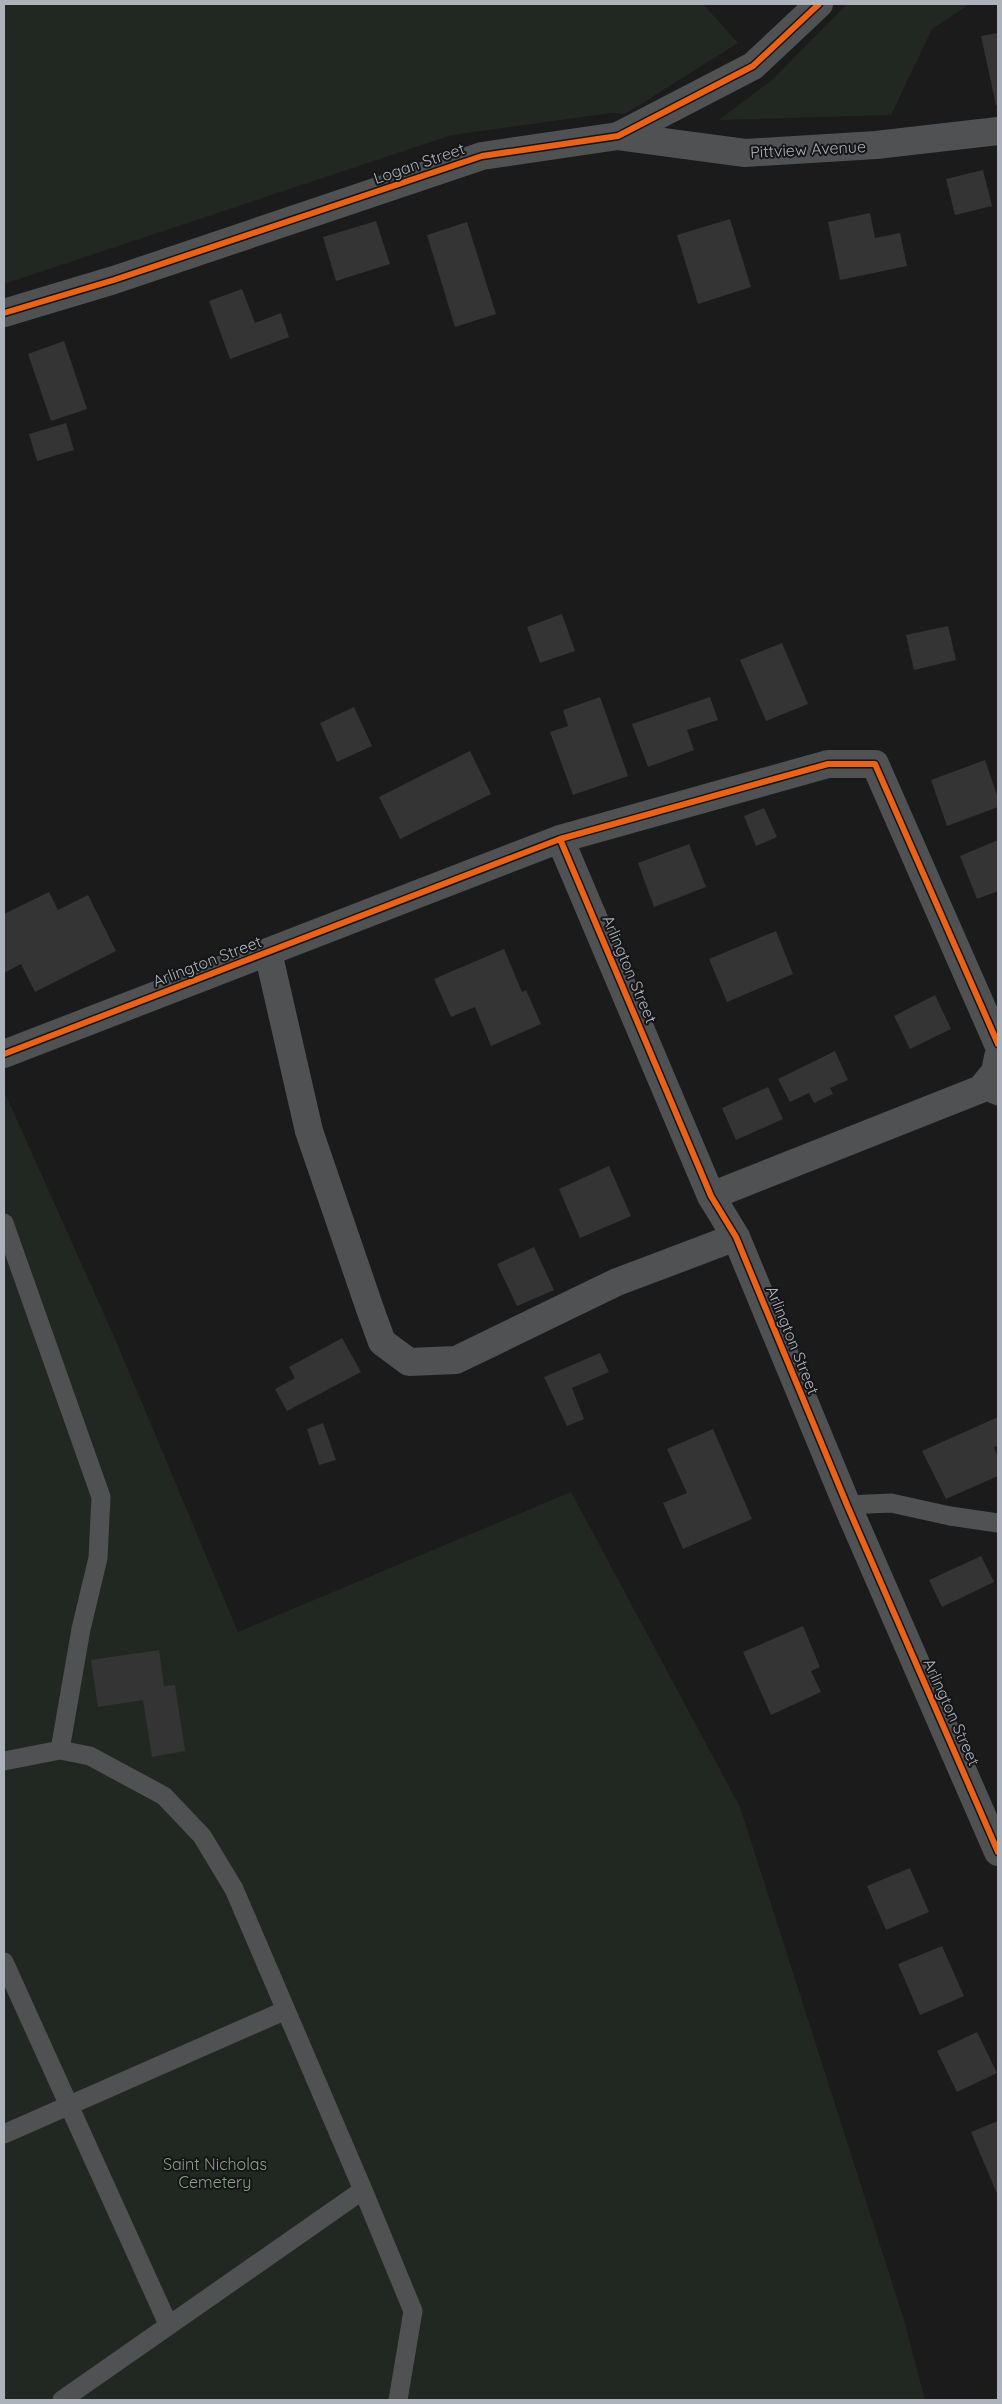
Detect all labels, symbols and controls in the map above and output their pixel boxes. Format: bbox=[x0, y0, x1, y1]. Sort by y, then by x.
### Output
street label: Pittview Avenue bbox=[750, 136, 866, 162]
street label: Logan Street bbox=[371, 138, 467, 188]
street label: Arlington Street bbox=[598, 912, 662, 1026]
street label: Arlington Street bbox=[150, 931, 264, 991]
street label: Arlington Street bbox=[762, 1283, 824, 1397]
street label: Arlington Street bbox=[919, 1655, 985, 1769]
park label: Saint Nicholas Cemetery bbox=[163, 2154, 267, 2192]

